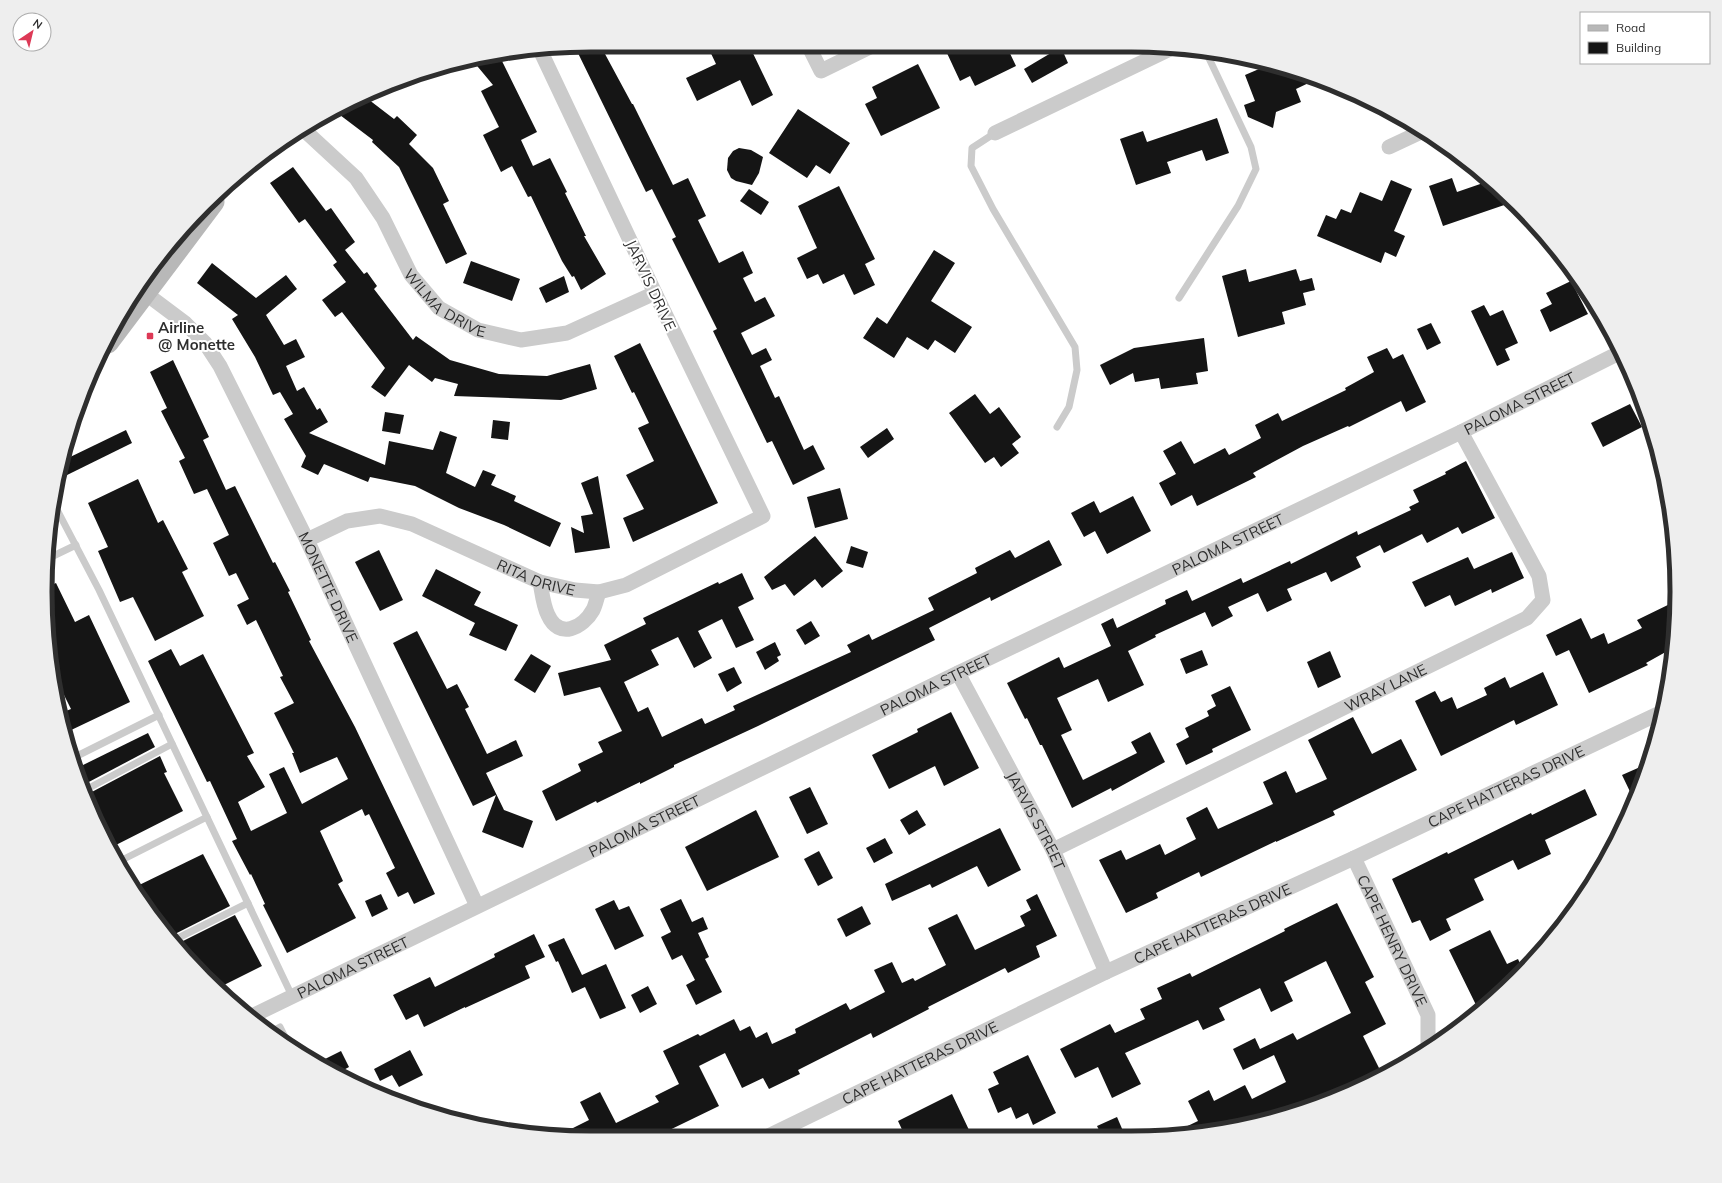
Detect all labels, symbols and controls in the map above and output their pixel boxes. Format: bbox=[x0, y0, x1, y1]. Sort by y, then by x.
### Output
north arrow bbox=[12, 12, 52, 52]
legend bbox=[1580, 12, 1710, 64]
text: N bbox=[30, 16, 45, 32]
text: Road bbox=[1616, 20, 1645, 35]
text: Building bbox=[1616, 40, 1661, 55]
street label: JARVIS DRIVE bbox=[622, 236, 681, 334]
street label: WILMA DRIVE bbox=[400, 265, 488, 341]
place label: Airline @ Monette bbox=[158, 318, 235, 354]
marker: Airline @ Monette bbox=[145, 331, 155, 341]
street label: PALOMA STREET bbox=[1461, 367, 1578, 439]
street label: PALOMA STREET bbox=[1169, 509, 1287, 579]
street label: MONETTE DRIVE bbox=[295, 528, 363, 646]
street label: RITA DRIVE bbox=[494, 554, 577, 599]
street label: PALOMA STREET bbox=[877, 649, 995, 719]
street label: WRAY LANE bbox=[1341, 659, 1430, 715]
street label: CAPE HATTERAS DRIVE bbox=[1424, 741, 1587, 831]
street label: JARVIS STREET bbox=[1003, 768, 1070, 873]
street label: PALOMA STREET bbox=[585, 790, 703, 861]
street label: CAPE HENRY DRIVE bbox=[1354, 871, 1432, 1009]
street label: CAPE HATTERAS DRIVE bbox=[1130, 879, 1294, 968]
street label: PALOMA STREET bbox=[294, 932, 412, 1002]
street label: CAPE HATTERAS DRIVE bbox=[838, 1016, 1001, 1108]

